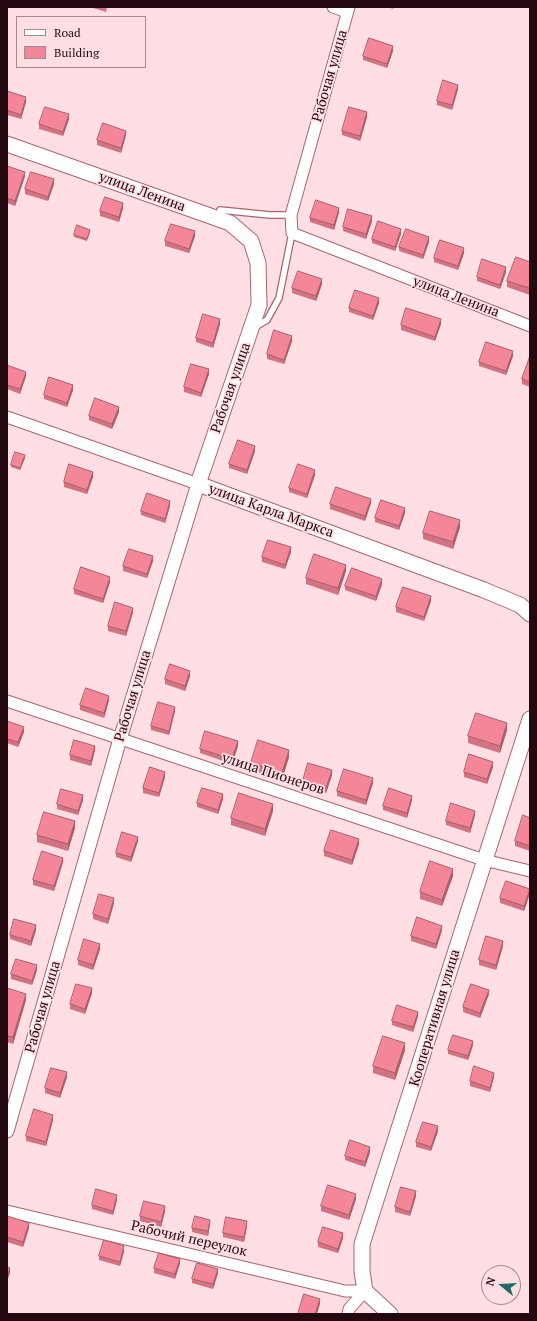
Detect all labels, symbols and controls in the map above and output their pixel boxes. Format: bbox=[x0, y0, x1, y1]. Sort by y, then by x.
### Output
legend bbox=[16, 16, 146, 68]
text: Road bbox=[54, 25, 81, 40]
street label: Рабочая улица bbox=[309, 28, 351, 124]
text: Building bbox=[54, 45, 99, 60]
street label: улица Ленина bbox=[96, 169, 188, 215]
street label: улица Ленина bbox=[411, 273, 501, 321]
street label: Рабочая улица bbox=[208, 340, 254, 436]
street label: улица Карла Маркса bbox=[206, 481, 336, 541]
street label: Рабочая улица bbox=[111, 648, 155, 744]
street label: улица Пионеров bbox=[220, 749, 326, 799]
street label: Кооперативная улица bbox=[406, 947, 464, 1089]
street label: Рабочая улица bbox=[22, 959, 64, 1055]
street label: Рабочий переулок bbox=[129, 1217, 249, 1261]
north arrow bbox=[481, 1265, 521, 1305]
text: N bbox=[483, 1275, 498, 1288]

